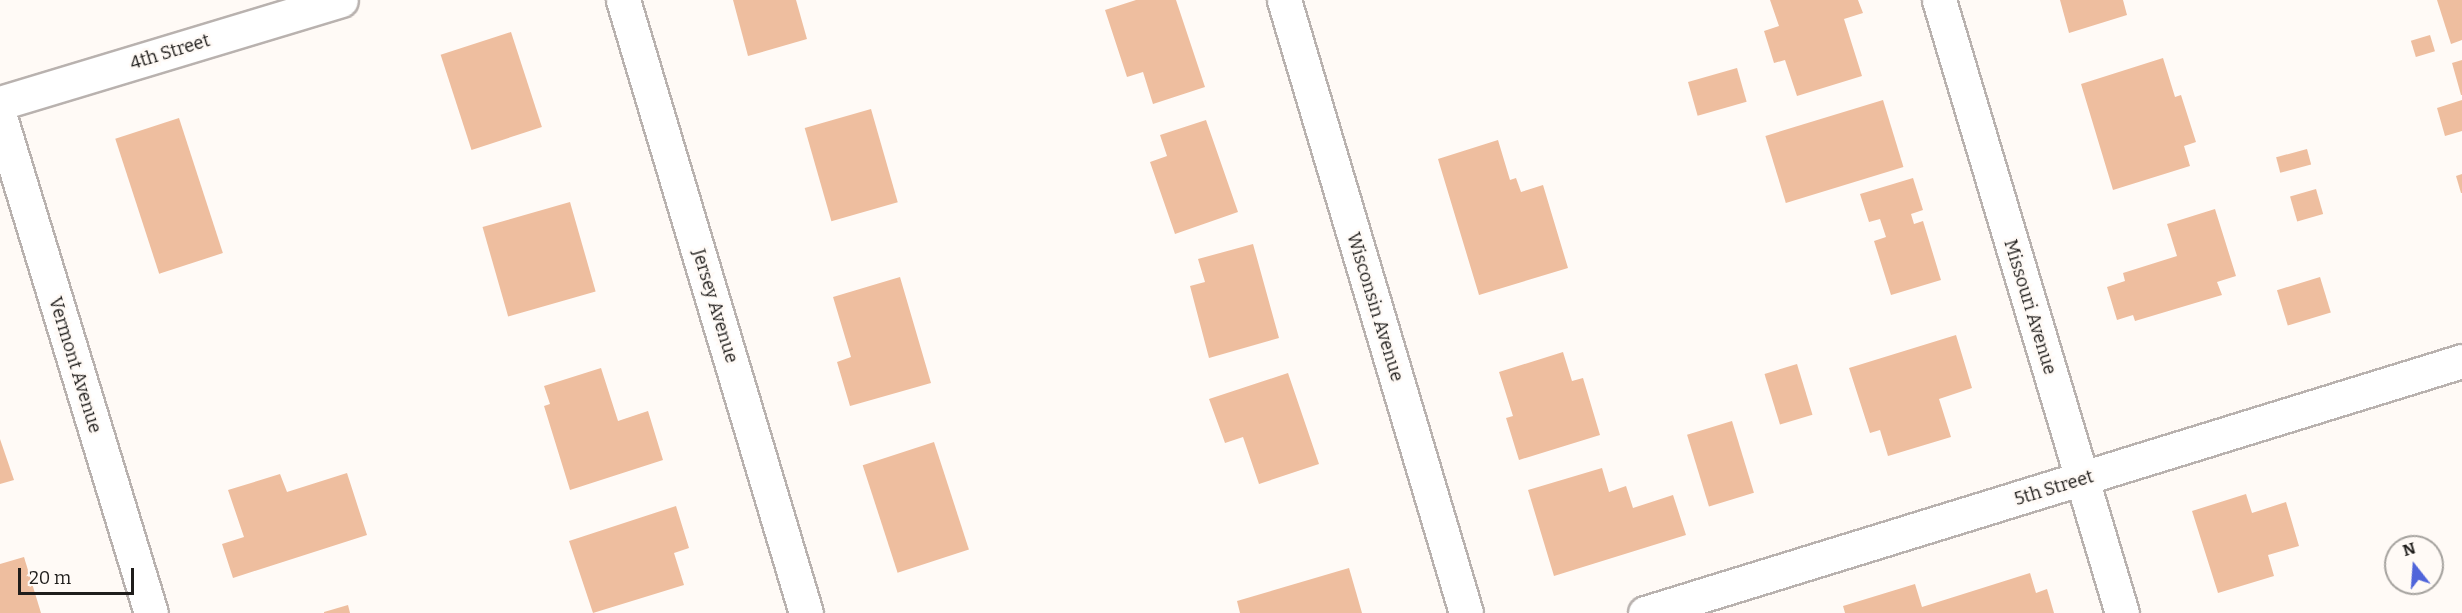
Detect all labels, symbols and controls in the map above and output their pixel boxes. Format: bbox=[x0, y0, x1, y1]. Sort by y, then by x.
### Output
street label: 4th Street bbox=[127, 30, 213, 74]
street label: Wisconsin Avenue bbox=[1342, 230, 1408, 384]
street label: Missouri Avenue bbox=[1999, 237, 2061, 377]
street label: Jersey Avenue bbox=[687, 247, 743, 365]
street label: Vermont Avenue bbox=[44, 294, 106, 436]
street label: 5th Street bbox=[2012, 466, 2096, 510]
north arrow bbox=[2384, 535, 2444, 595]
text: N bbox=[2400, 538, 2418, 560]
scale bar bbox=[21, 556, 136, 594]
text: 20 m bbox=[29, 567, 71, 589]

